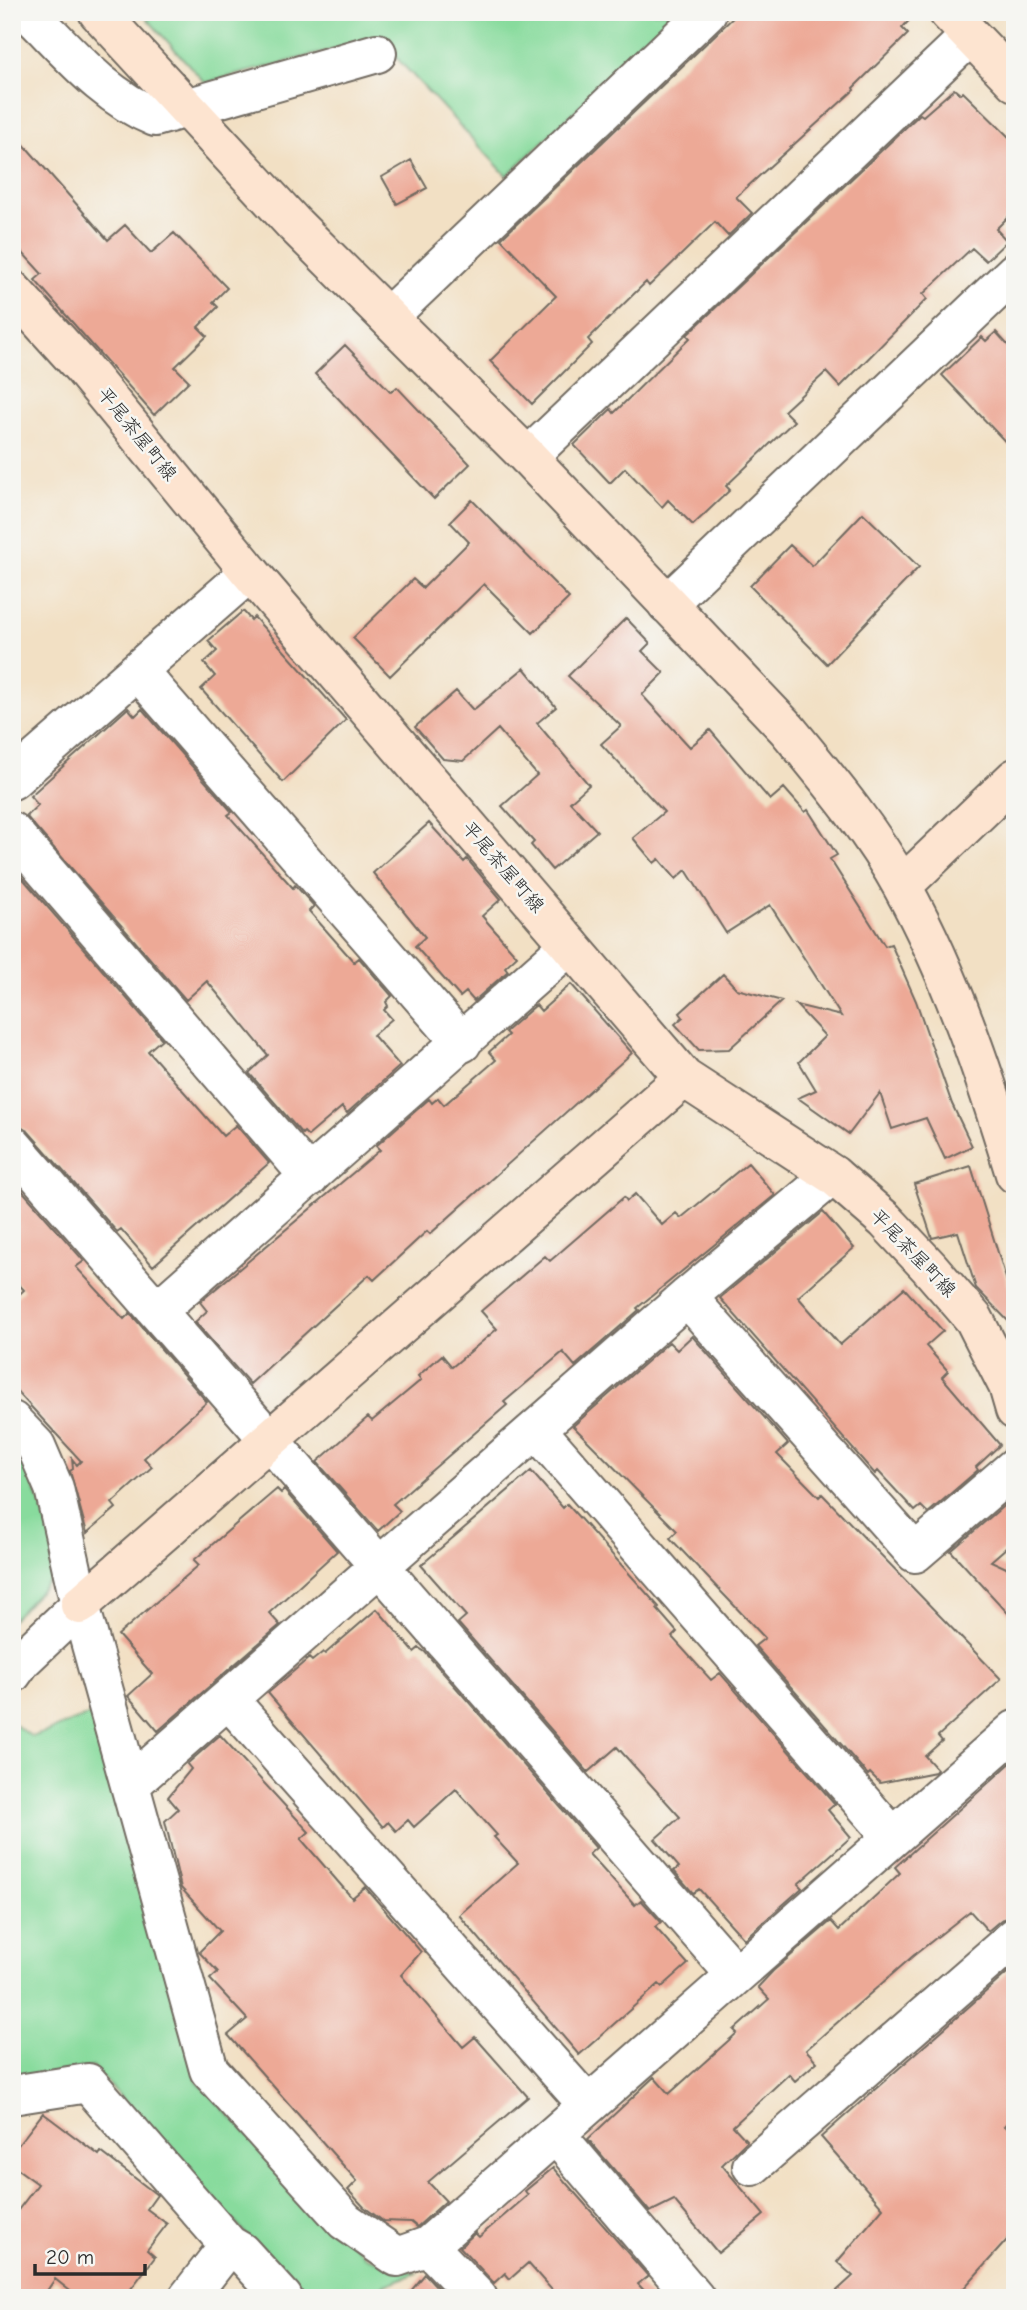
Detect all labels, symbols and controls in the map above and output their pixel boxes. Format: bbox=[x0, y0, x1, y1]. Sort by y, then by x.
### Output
street label: 平尾茶屋町線 bbox=[93, 383, 181, 485]
street label: 平尾茶屋町線 bbox=[457, 817, 549, 917]
street label: 平尾茶屋町線 bbox=[865, 1204, 961, 1302]
scale bar bbox=[35, 2233, 145, 2277]
text: 20 m bbox=[46, 2245, 94, 2269]

